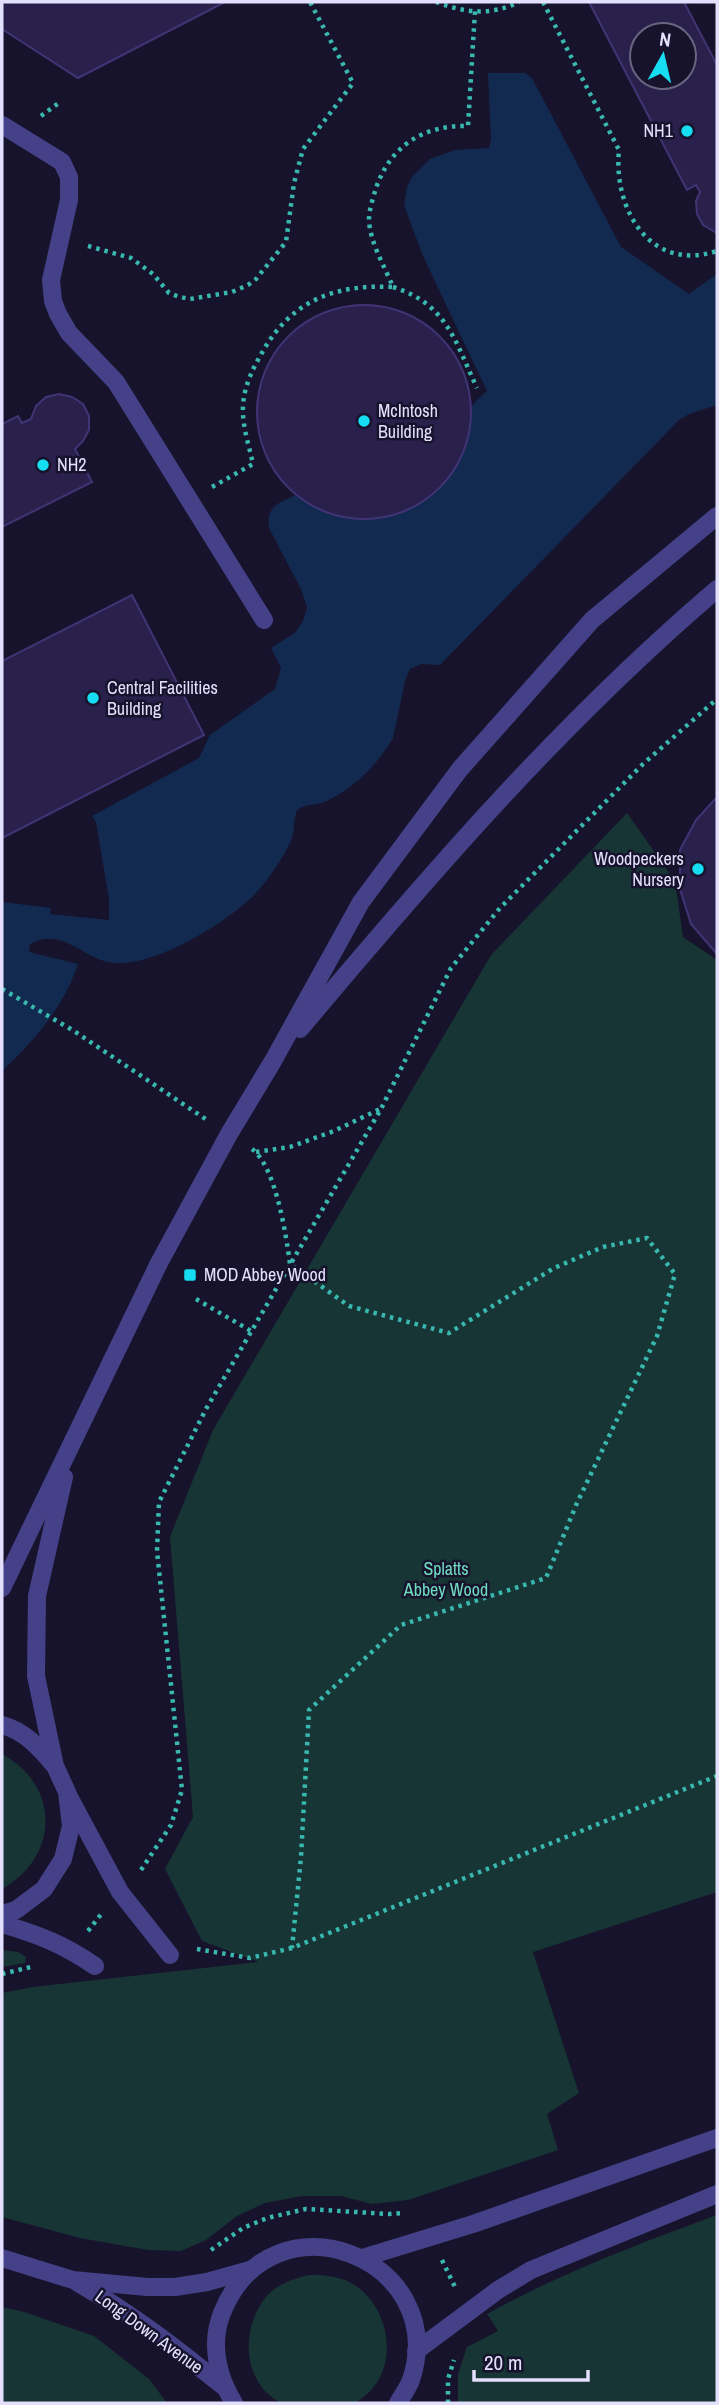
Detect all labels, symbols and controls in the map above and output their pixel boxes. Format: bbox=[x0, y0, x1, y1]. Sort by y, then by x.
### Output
north arrow bbox=[628, 21, 698, 91]
text: N bbox=[658, 26, 673, 53]
place label: NH1 bbox=[643, 118, 674, 143]
marker: NH1 bbox=[679, 123, 695, 139]
place label: McIntosh Building bbox=[378, 398, 438, 444]
marker: McIntosh Building bbox=[356, 413, 372, 429]
place label: NH2 bbox=[57, 452, 87, 477]
marker: NH2 bbox=[35, 457, 51, 473]
place label: Central Facilities Building bbox=[107, 675, 218, 721]
marker: Central Facilities Building bbox=[85, 690, 101, 706]
place label: Woodpeckers Nursery bbox=[594, 846, 685, 892]
marker: Woodpeckers Nursery bbox=[690, 861, 706, 877]
place label: MOD Abbey Wood bbox=[204, 1262, 326, 1287]
marker: MOD Abbey Wood bbox=[182, 1267, 198, 1283]
park label: Splatts Abbey Wood bbox=[403, 1556, 488, 1602]
street label: Long Down Avenue bbox=[90, 2284, 208, 2379]
scale bar bbox=[474, 2338, 588, 2382]
text: 20 m bbox=[484, 2348, 522, 2377]

